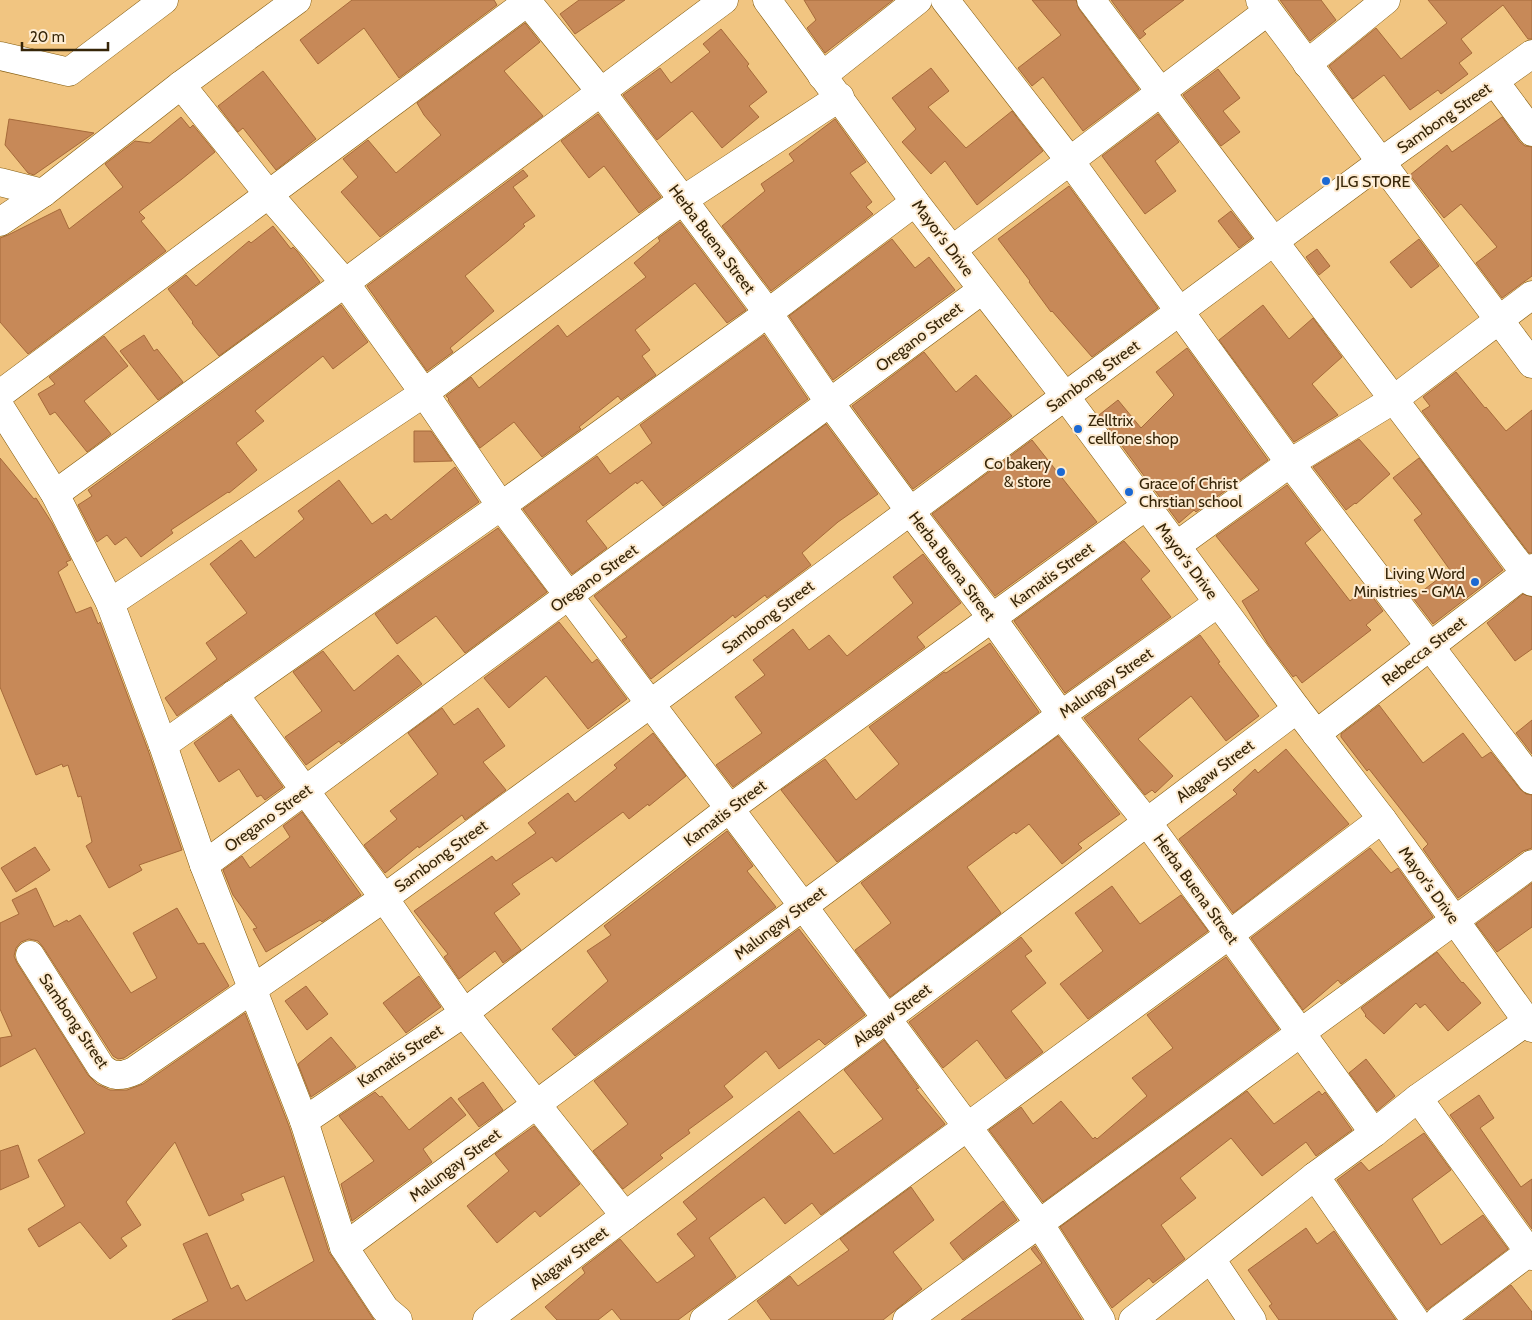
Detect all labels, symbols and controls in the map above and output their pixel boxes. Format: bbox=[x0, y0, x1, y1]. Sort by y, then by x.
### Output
scale bar bbox=[22, 20, 109, 52]
text: 20 m bbox=[30, 28, 65, 46]
street label: Sambong Street bbox=[1393, 78, 1495, 157]
place label: JLG STORE bbox=[1335, 172, 1411, 191]
marker: JLG STORE bbox=[1320, 175, 1332, 187]
street label: Herba Buena Street bbox=[665, 181, 760, 298]
street label: Mayor's Drive bbox=[908, 196, 978, 280]
street label: Oregano Street bbox=[872, 298, 966, 376]
street label: Sambong Street bbox=[1043, 336, 1144, 416]
place label: Zelltrix cellfone shop bbox=[1088, 411, 1179, 448]
marker: Zelltrix cellfone shop bbox=[1072, 423, 1084, 435]
place label: Co bakery & store bbox=[984, 454, 1051, 491]
marker: Co bakery & store bbox=[1055, 466, 1067, 478]
place label: Grace of Christ Chrstian school bbox=[1139, 474, 1242, 511]
marker: Grace of Christ Chrstian school bbox=[1123, 486, 1135, 498]
street label: Herba Buena Street bbox=[905, 508, 1000, 625]
street label: Mayor's Drive bbox=[1152, 519, 1222, 603]
street label: Kamatis Street bbox=[1007, 538, 1098, 612]
street label: Oregano Street bbox=[547, 540, 642, 616]
place label: Living Word Ministries - GMA bbox=[1354, 564, 1465, 601]
street label: Sambong Street bbox=[718, 576, 818, 658]
marker: Living Word Ministries - GMA bbox=[1469, 576, 1481, 588]
street label: Rebecca Street bbox=[1378, 612, 1470, 690]
street label: Malungay Street bbox=[1056, 643, 1157, 722]
street label: Alagaw Street bbox=[1172, 735, 1258, 807]
street label: Kamatis Street bbox=[680, 775, 770, 850]
street label: Oregano Street bbox=[221, 780, 316, 856]
street label: Sambong Street bbox=[391, 816, 492, 896]
street label: Herba Buena Street bbox=[1150, 830, 1243, 948]
street label: Mayor's Drive bbox=[1395, 843, 1463, 927]
street label: Malungay Street bbox=[730, 882, 830, 964]
street label: Sambong Street bbox=[35, 970, 113, 1073]
street label: Alagaw Street bbox=[849, 979, 935, 1051]
street label: Kamatis Street bbox=[354, 1020, 447, 1091]
street label: Malungay Street bbox=[405, 1124, 505, 1206]
street label: Alagaw Street bbox=[526, 1222, 612, 1294]

